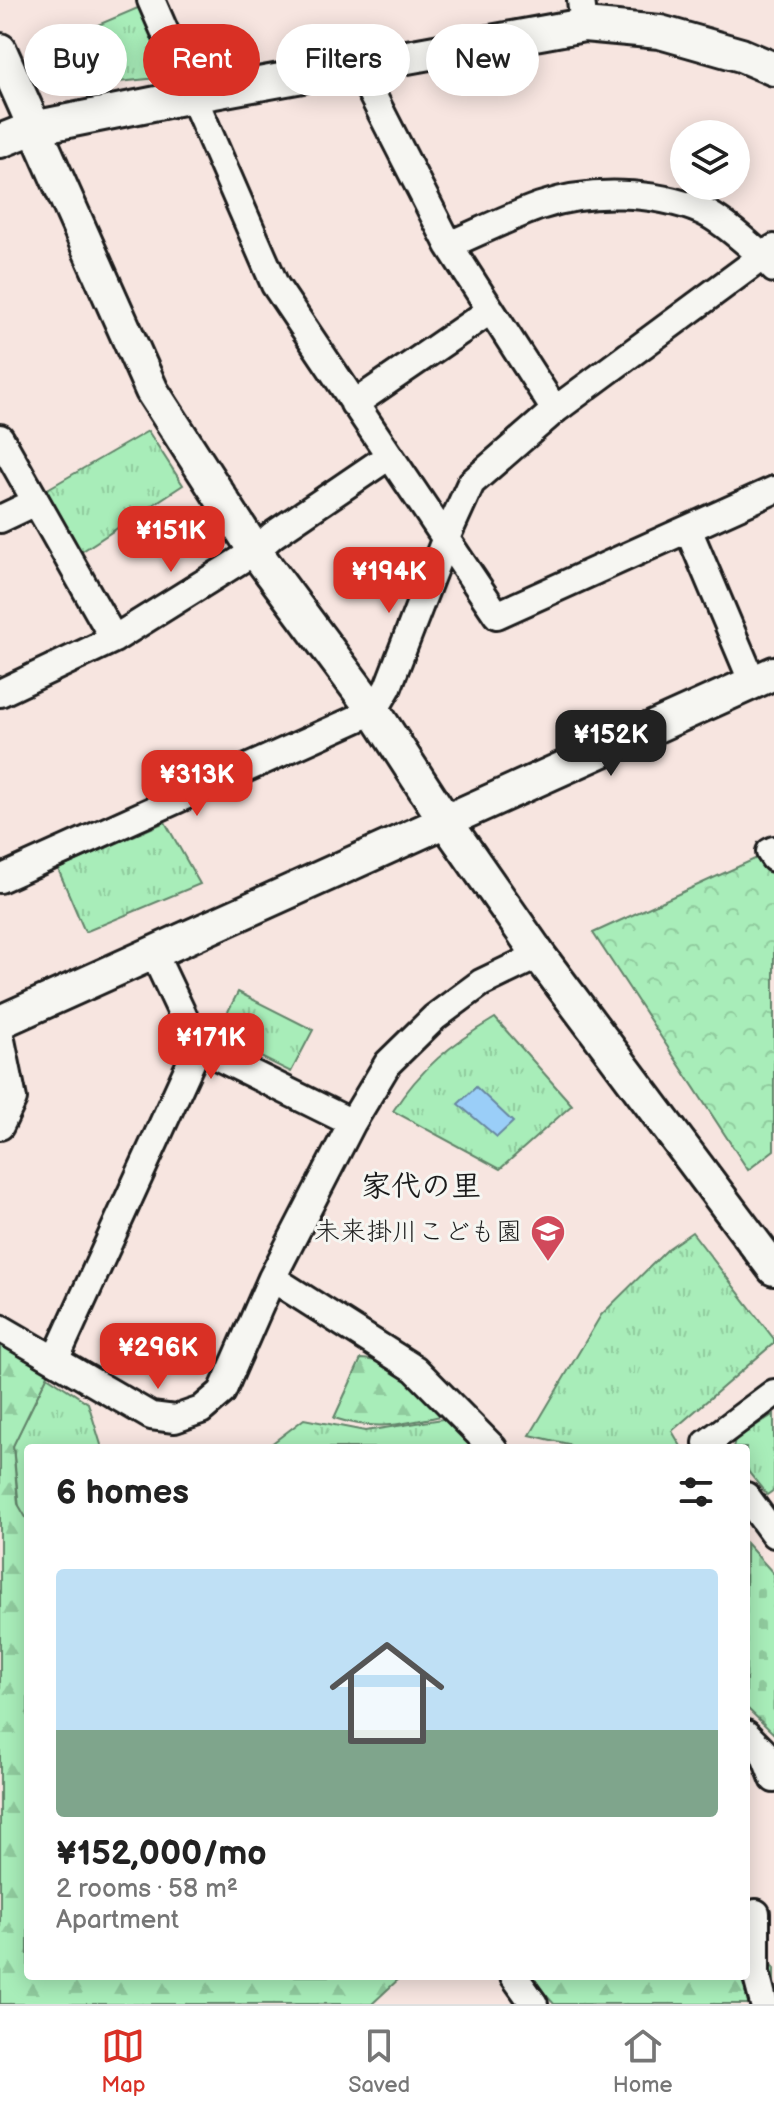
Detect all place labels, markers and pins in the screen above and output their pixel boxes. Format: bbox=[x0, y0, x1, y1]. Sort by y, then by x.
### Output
pin: ¥151K bbox=[115, 506, 227, 574]
pin: ¥194K bbox=[333, 547, 445, 615]
pin: ¥152K bbox=[555, 710, 667, 778]
pin: ¥313K bbox=[141, 750, 253, 818]
pin: ¥171K bbox=[155, 1013, 267, 1081]
school or university icon: 未来掛川こども園 bbox=[529, 1213, 567, 1263]
place label: 未来掛川こども園 bbox=[314, 1217, 522, 1248]
pin: ¥296K bbox=[102, 1323, 214, 1391]

